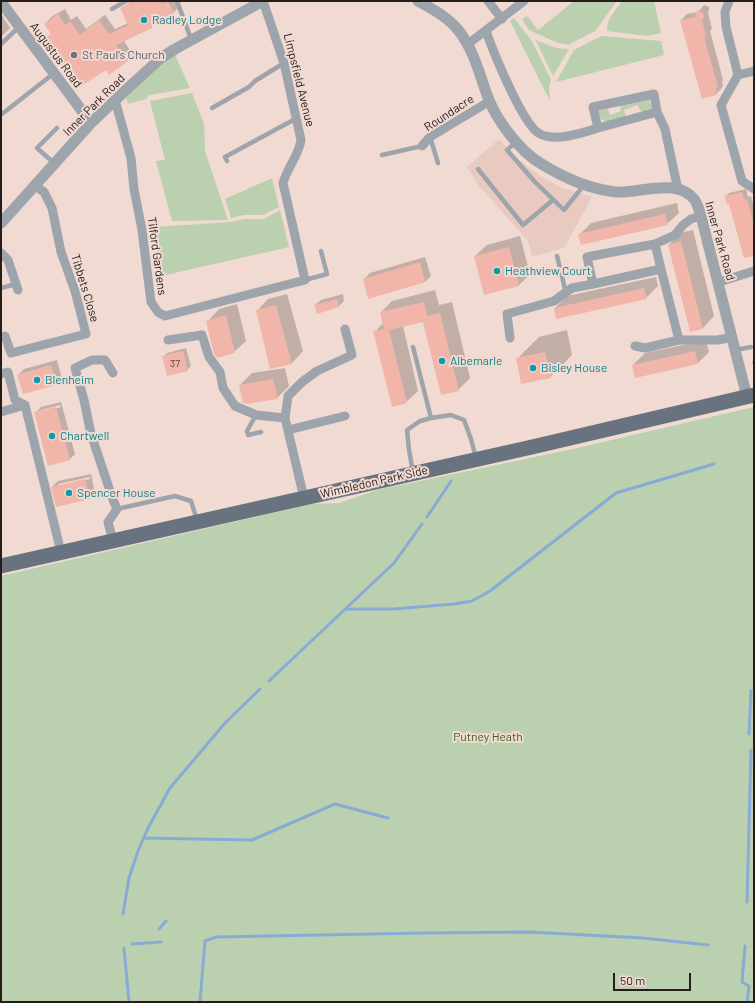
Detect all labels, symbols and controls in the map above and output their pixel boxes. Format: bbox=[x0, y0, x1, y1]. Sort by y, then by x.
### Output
place label: Radley Lodge bbox=[152, 13, 222, 27]
marker: Radley Lodge bbox=[139, 15, 149, 25]
street label: Augustus Road bbox=[27, 20, 85, 90]
street label: Limpsfield Avenue bbox=[280, 32, 318, 128]
place label: St Paul's Church bbox=[82, 48, 165, 62]
marker: St Paul's Church bbox=[69, 50, 79, 60]
street label: Inner Park Road bbox=[60, 71, 128, 139]
street label: Roundacre bbox=[421, 92, 477, 134]
street label: Inner Park Road bbox=[702, 200, 738, 282]
street label: Tilford Gardens bbox=[144, 216, 170, 296]
street label: Tibbets Close bbox=[68, 252, 102, 324]
place label: Heathview Court bbox=[505, 264, 591, 278]
marker: Heathview Court bbox=[492, 266, 502, 276]
place label: Albemarle bbox=[450, 354, 502, 368]
marker: Albemarle bbox=[437, 356, 447, 366]
house number: 37 bbox=[170, 358, 180, 370]
place label: Bisley House bbox=[541, 361, 607, 375]
marker: Bisley House bbox=[528, 363, 538, 373]
place label: Blenheim bbox=[45, 373, 94, 387]
marker: Blenheim bbox=[32, 375, 42, 385]
place label: Chartwell bbox=[60, 429, 109, 443]
marker: Chartwell bbox=[47, 431, 57, 441]
street label: Wimbledon Park Side bbox=[319, 463, 429, 501]
place label: Spencer House bbox=[77, 486, 156, 500]
marker: Spencer House bbox=[64, 488, 74, 498]
park label: Putney Heath bbox=[453, 730, 523, 744]
scale bar bbox=[615, 965, 693, 991]
text: 50 m bbox=[620, 973, 645, 987]

